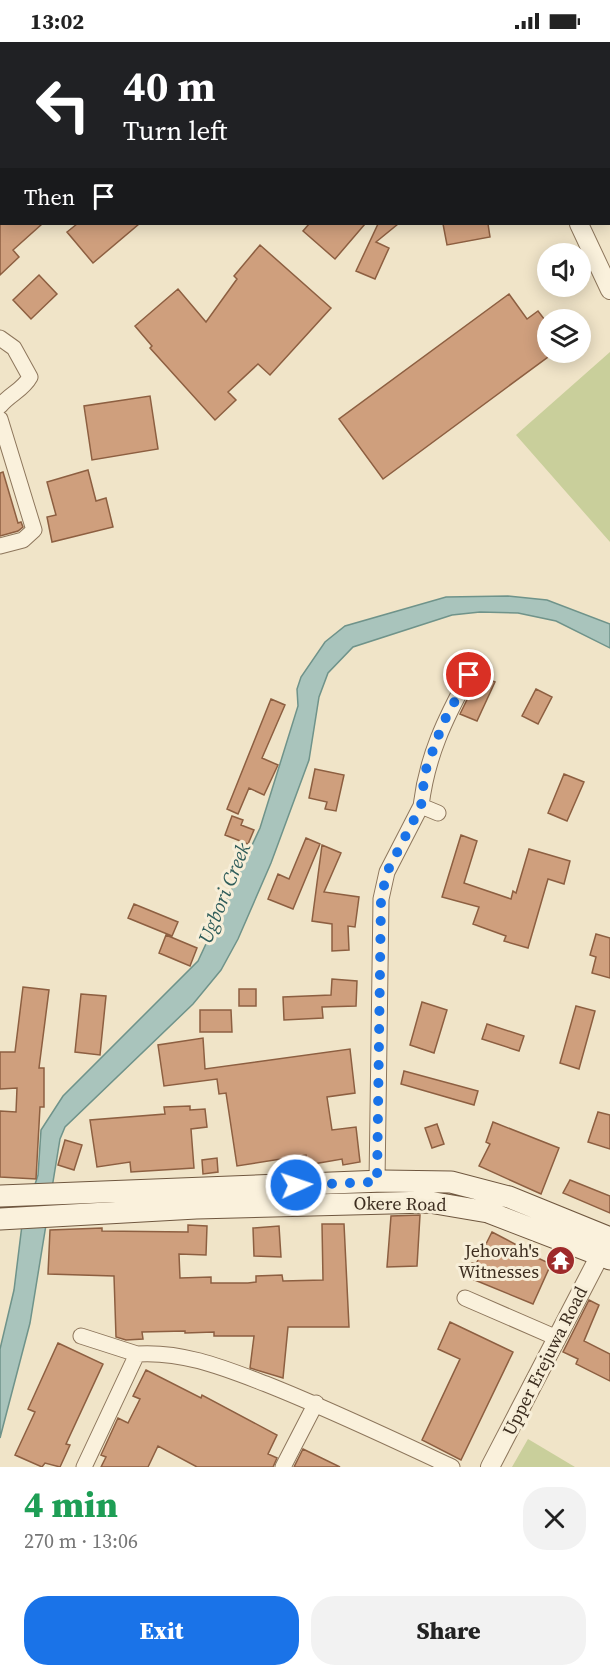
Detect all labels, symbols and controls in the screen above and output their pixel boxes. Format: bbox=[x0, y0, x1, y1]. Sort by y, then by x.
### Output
text: 13:02 bbox=[30, 6, 84, 36]
text: 40 m bbox=[123, 57, 216, 115]
icon: left bbox=[24, 66, 102, 144]
text: Turn left bbox=[123, 112, 227, 149]
icon: arrive bbox=[87, 180, 120, 213]
text: Then bbox=[24, 182, 75, 212]
map controls bbox=[537, 243, 591, 363]
button: sound bbox=[537, 243, 591, 297]
button: layers bbox=[537, 309, 591, 363]
pin bbox=[443, 649, 494, 700]
icon: arrive bbox=[452, 658, 485, 691]
water label: Ugbori Creek bbox=[191, 838, 257, 948]
position arrow bbox=[264, 1153, 328, 1217]
street label: Okere Road bbox=[353, 1190, 447, 1217]
place label: Jehovah's Witnesses bbox=[458, 1238, 539, 1284]
temple icon: Jehovah's Witnesses bbox=[544, 1245, 576, 1277]
street label: Upper Erejuwa Road bbox=[496, 1282, 593, 1440]
text: 4 min bbox=[24, 1480, 118, 1529]
button: close bbox=[523, 1487, 586, 1550]
text: 270 m · 13:06 bbox=[24, 1527, 138, 1555]
button: Exit bbox=[24, 1596, 299, 1665]
button: Share bbox=[311, 1596, 586, 1665]

